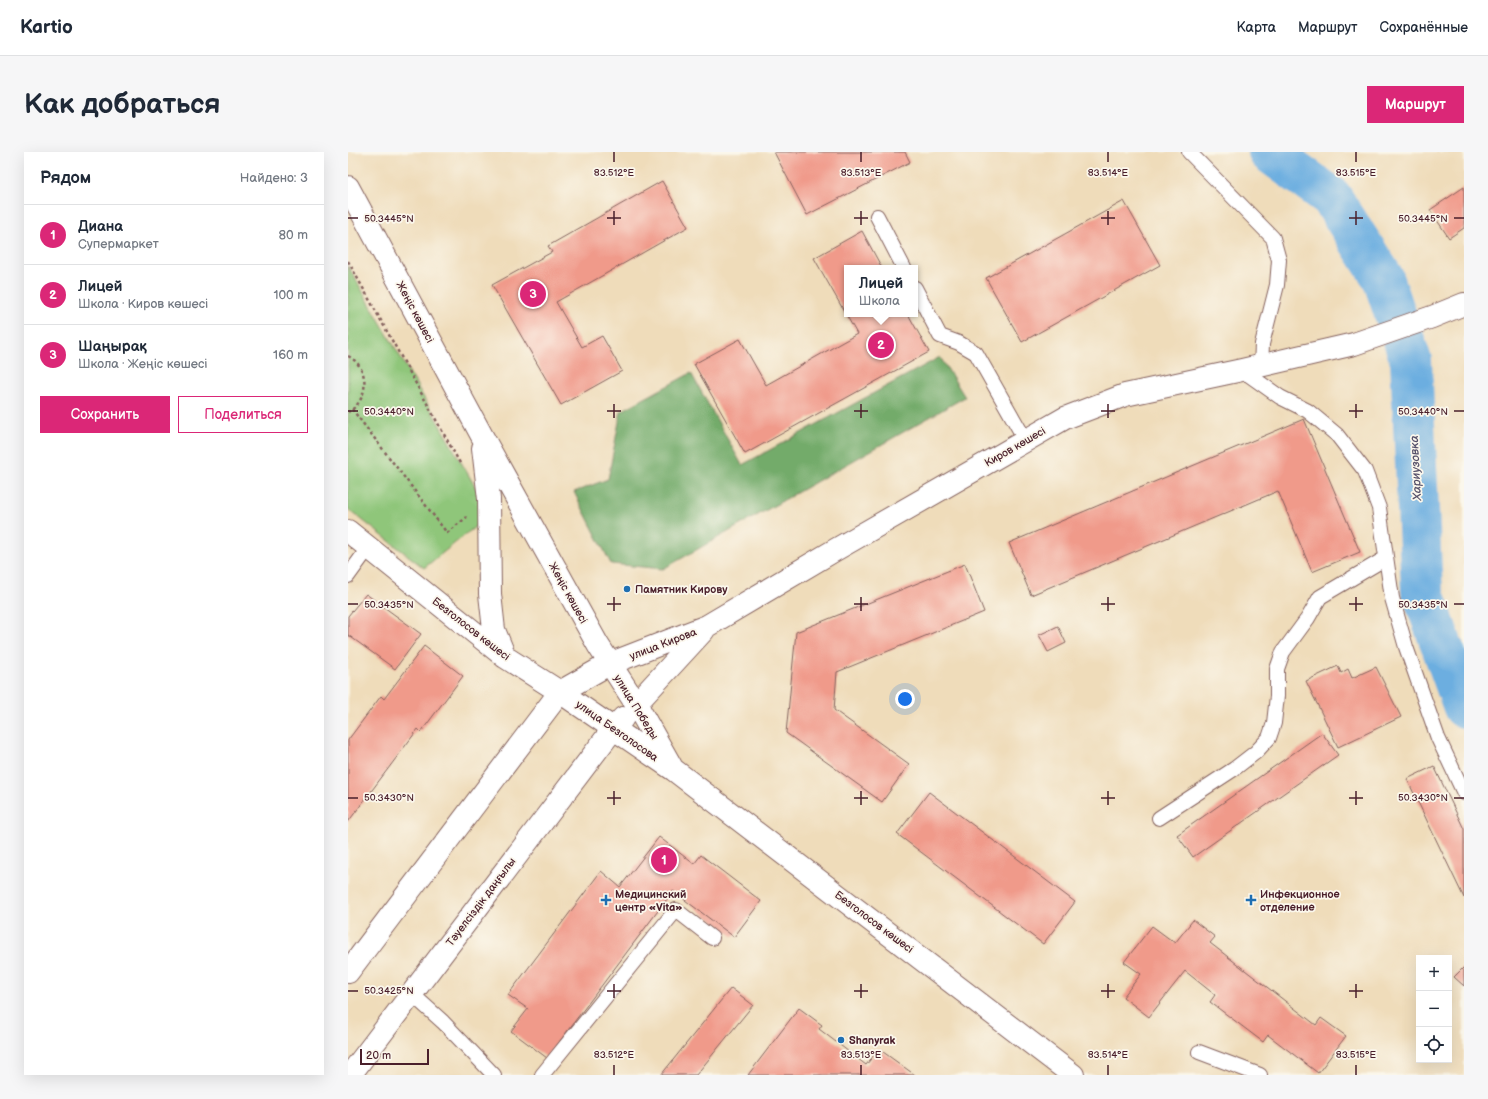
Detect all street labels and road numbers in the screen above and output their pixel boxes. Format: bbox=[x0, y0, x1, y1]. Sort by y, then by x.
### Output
street label: Жеңіс көшесі bbox=[393, 279, 437, 345]
street label: Киров көшесі bbox=[982, 424, 1048, 470]
street label: Жеңіс көшесі bbox=[546, 560, 590, 626]
street label: Безголосов көшесі bbox=[430, 595, 512, 663]
street label: улица Кирова bbox=[628, 625, 699, 663]
street label: улица Победы bbox=[611, 672, 661, 742]
street label: улица Безголосова bbox=[573, 698, 661, 765]
street label: Тәуелсіздік даңғылы bbox=[444, 855, 518, 949]
street label: Безголосов көшесі bbox=[832, 888, 916, 956]

